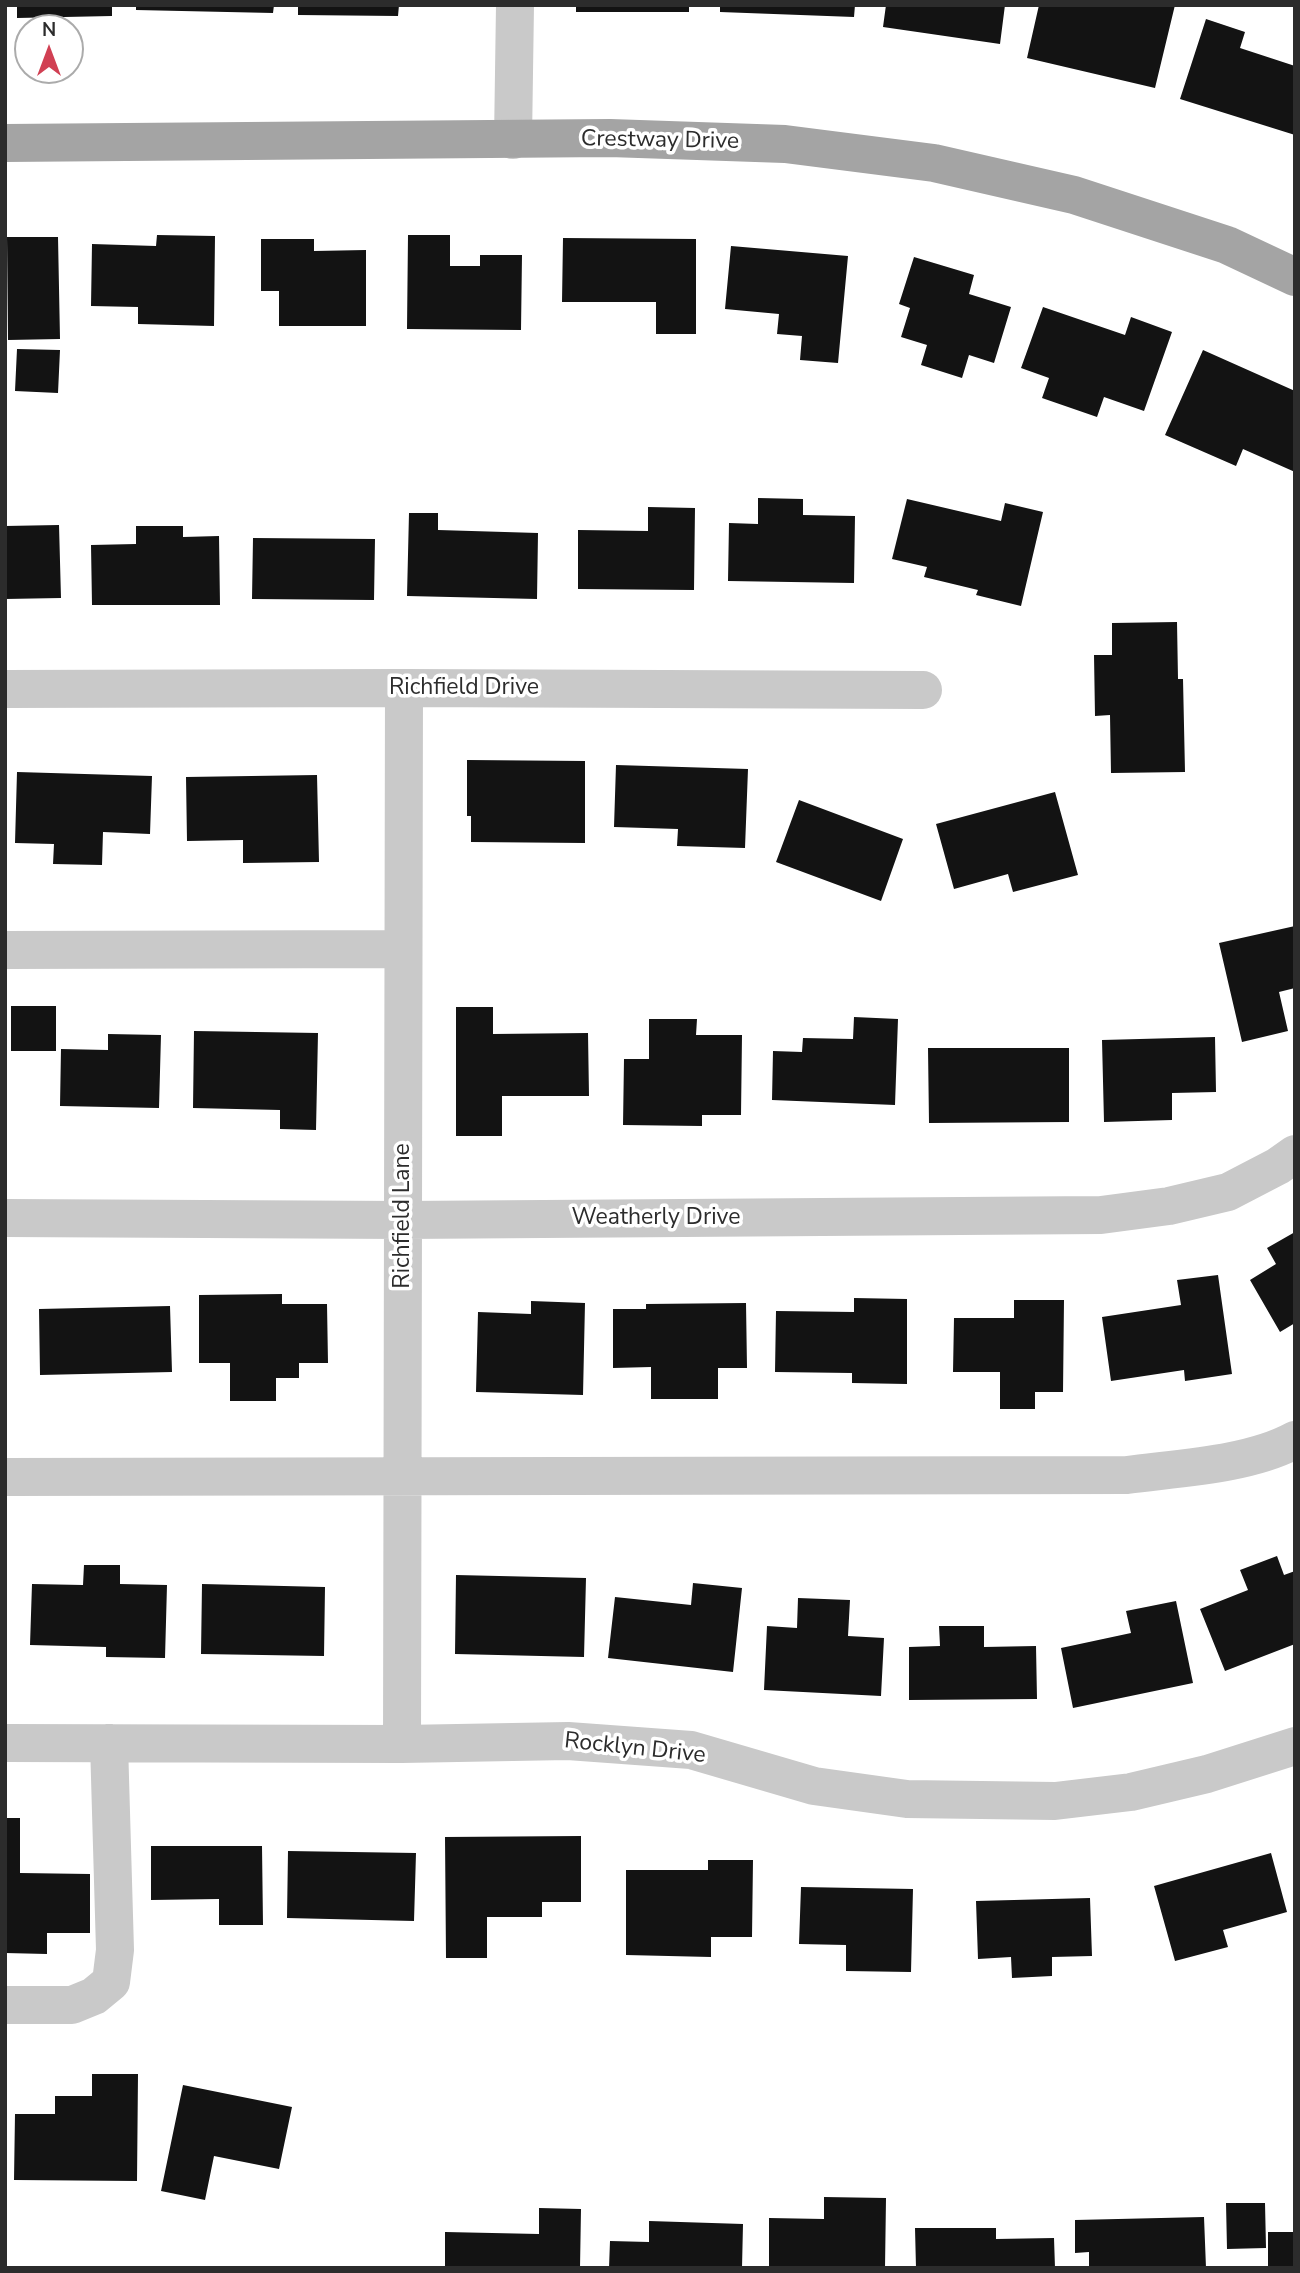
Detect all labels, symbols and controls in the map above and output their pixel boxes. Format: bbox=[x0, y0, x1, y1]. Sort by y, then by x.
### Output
north arrow bbox=[14, 14, 84, 84]
text: N bbox=[42, 17, 56, 43]
street label: Crestway Drive bbox=[581, 126, 739, 156]
street label: Richfield Drive bbox=[389, 674, 539, 702]
street label: Richfield Lane bbox=[389, 1143, 417, 1289]
street label: Weatherly Drive bbox=[572, 1204, 740, 1232]
street label: Rocklyn Drive bbox=[563, 1728, 707, 1770]

